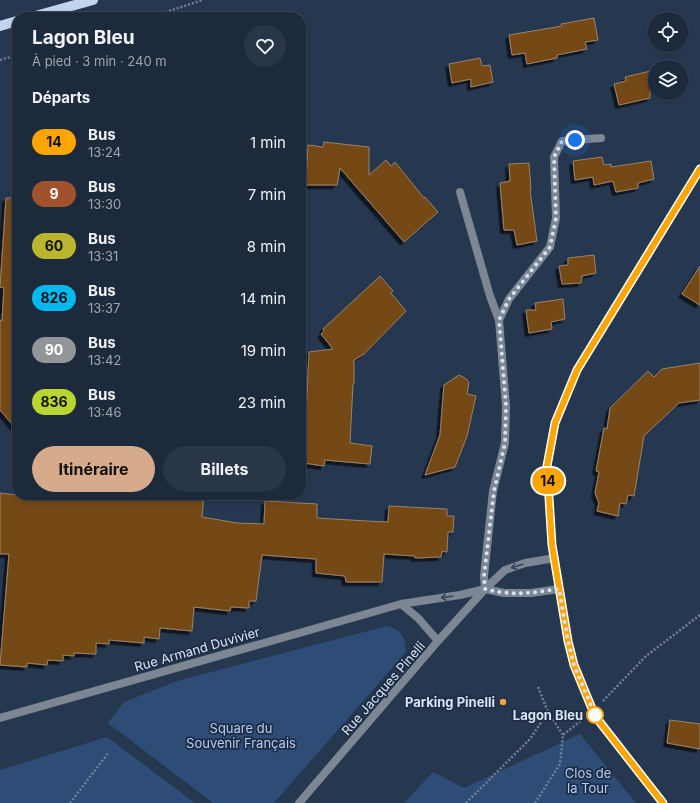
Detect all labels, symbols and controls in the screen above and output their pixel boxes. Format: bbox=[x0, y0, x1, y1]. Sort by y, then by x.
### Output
map controls bbox=[648, 12, 688, 100]
button: locate bbox=[648, 12, 688, 52]
button: heart bbox=[244, 25, 286, 67]
text: Lagon Bleu bbox=[32, 26, 135, 49]
text: À pied · 3 min · 240 m bbox=[32, 53, 167, 69]
button: layers bbox=[648, 60, 688, 100]
text: Départs bbox=[32, 88, 90, 107]
text: Bus bbox=[88, 125, 116, 144]
your location bbox=[565, 130, 585, 150]
text: 14 bbox=[46, 133, 62, 150]
text: 1 min bbox=[250, 133, 286, 152]
text: 13:24 bbox=[88, 144, 121, 160]
text: Bus bbox=[88, 177, 116, 196]
text: 9 bbox=[49, 185, 59, 202]
text: 7 min bbox=[248, 185, 286, 204]
text: 13:30 bbox=[88, 196, 121, 212]
text: Bus bbox=[88, 229, 116, 248]
text: 60 bbox=[45, 237, 63, 254]
text: 8 min bbox=[247, 237, 286, 256]
text: 13:31 bbox=[88, 248, 118, 264]
text: Bus bbox=[88, 281, 116, 300]
text: 826 bbox=[40, 289, 68, 306]
text: 14 min bbox=[240, 289, 286, 308]
text: 13:37 bbox=[88, 300, 120, 316]
text: Bus bbox=[88, 333, 116, 352]
text: 90 bbox=[45, 341, 63, 358]
text: 19 min bbox=[241, 341, 286, 360]
text: 13:42 bbox=[88, 352, 121, 368]
text: Bus bbox=[88, 385, 116, 404]
text: 836 bbox=[40, 393, 68, 410]
text: 23 min bbox=[238, 393, 286, 412]
text: 13:46 bbox=[88, 404, 122, 420]
button: Itinéraire bbox=[32, 446, 155, 492]
button: Billets bbox=[163, 446, 286, 492]
line badge: 14 bbox=[530, 468, 566, 494]
text: 14 bbox=[540, 472, 556, 489]
one-way arrow bbox=[510, 563, 523, 570]
one-way arrow bbox=[441, 593, 454, 601]
street label: Rue Armand Duvivier bbox=[132, 623, 262, 675]
street label: Rue Jacques Pinelli bbox=[338, 638, 428, 738]
place label: Parking Pinelli bbox=[405, 694, 495, 710]
marker: Parking Pinelli bbox=[498, 697, 508, 707]
marker: Lagon Bleu bbox=[586, 706, 604, 724]
place label: Lagon Bleu bbox=[513, 707, 583, 723]
park label: Square du Souvenir Français bbox=[186, 720, 296, 751]
park label: Clos de la Tour bbox=[565, 765, 611, 796]

